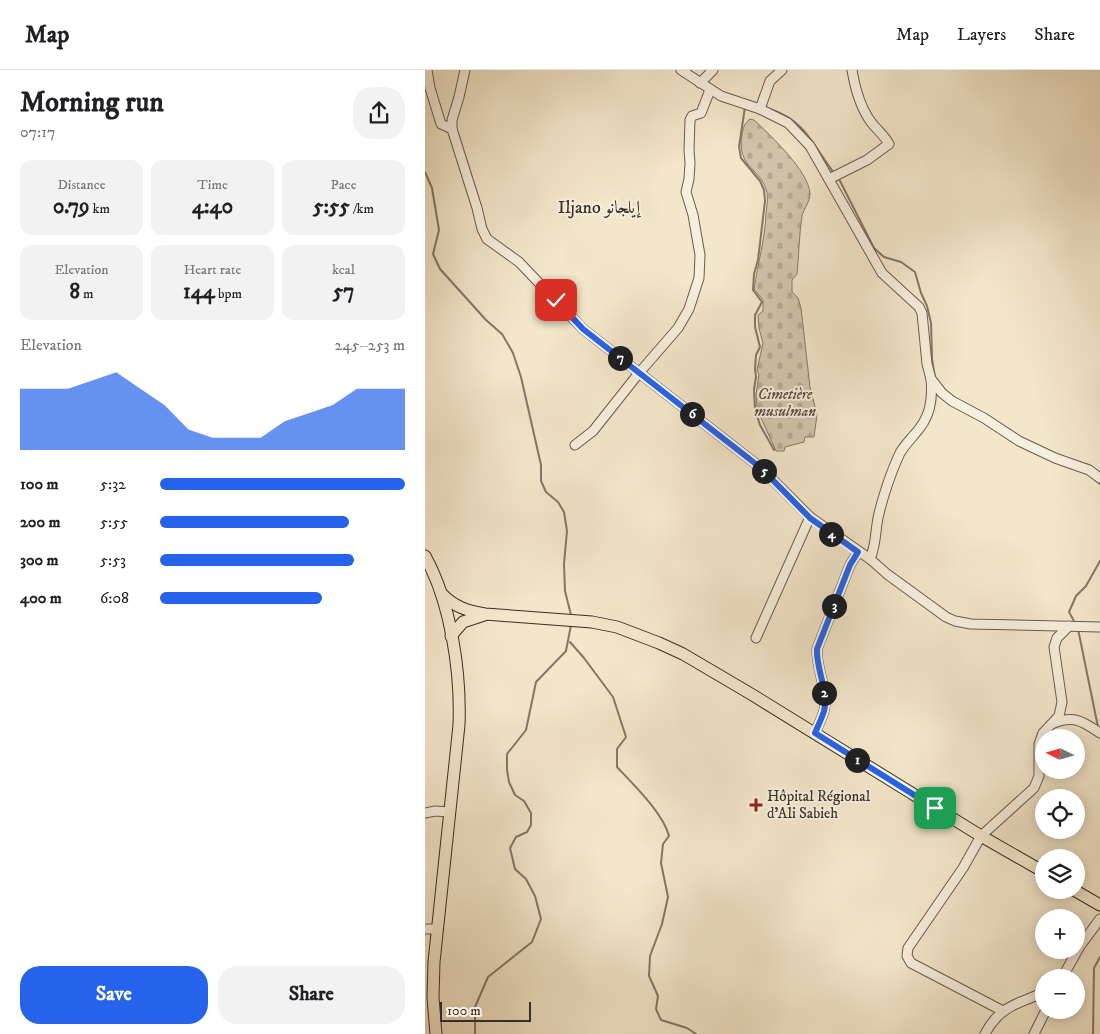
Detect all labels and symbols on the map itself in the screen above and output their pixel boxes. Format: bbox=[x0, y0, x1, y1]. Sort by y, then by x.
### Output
district label: Iljano إيلجانو bbox=[558, 197, 641, 219]
pin bbox=[535, 279, 577, 321]
pin: 7 bbox=[607, 346, 633, 370]
park label: Cimetière musulman bbox=[754, 385, 816, 421]
pin: 6 bbox=[679, 402, 705, 426]
pin: 5 bbox=[751, 458, 777, 484]
pin: 4 bbox=[819, 522, 843, 546]
pin: 3 bbox=[821, 594, 847, 618]
pin: 2 bbox=[811, 680, 837, 706]
north arrow bbox=[1035, 729, 1085, 779]
pin: 1 bbox=[845, 748, 869, 772]
place label: Hôpital Régional d'Ali Sabieh bbox=[767, 787, 871, 823]
pin bbox=[914, 787, 956, 829]
marker: Hôpital Régional d'Ali Sabieh bbox=[749, 798, 763, 812]
scale bar bbox=[440, 999, 531, 1022]

